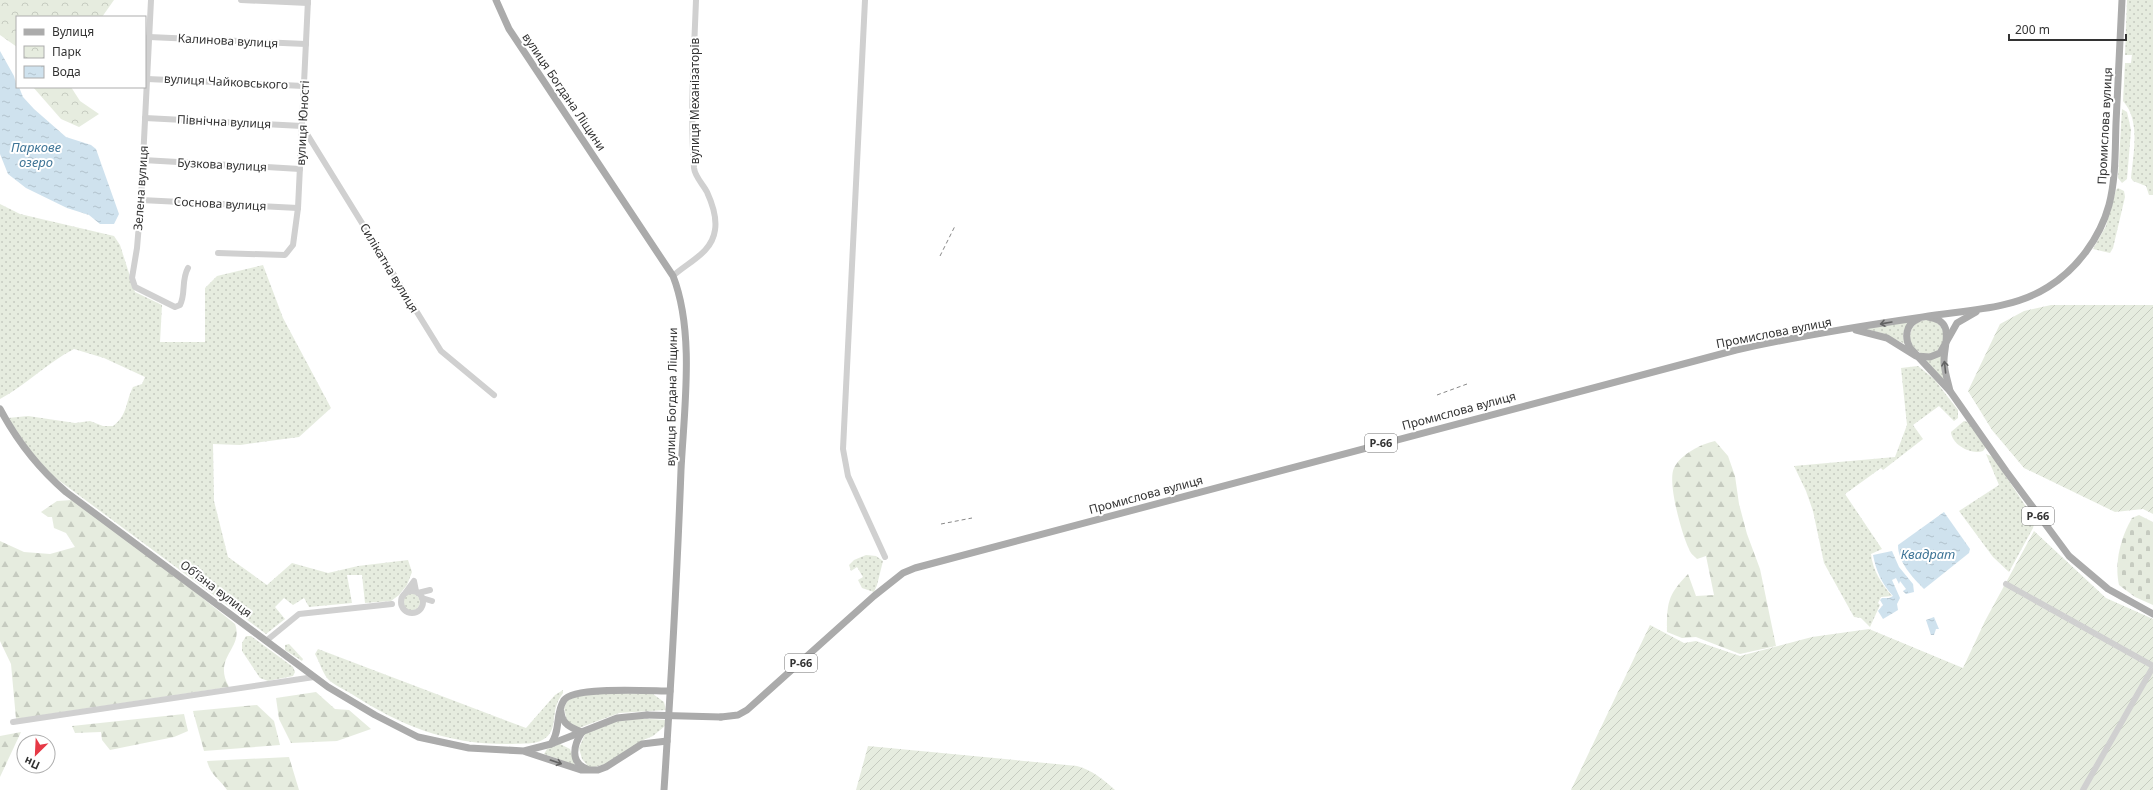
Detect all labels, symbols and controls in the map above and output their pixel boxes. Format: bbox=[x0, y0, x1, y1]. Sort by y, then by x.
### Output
legend bbox=[16, 16, 146, 88]
scale bar bbox=[2009, 16, 2126, 42]
text: 200 m bbox=[2015, 21, 2050, 38]
text: Вулиця bbox=[52, 23, 94, 40]
street label: Калинова вулиця bbox=[177, 29, 279, 52]
street label: вулиця Богдана Ліщини bbox=[519, 29, 610, 154]
street label: вулиця Механізаторів bbox=[686, 38, 703, 164]
text: Парк bbox=[52, 43, 82, 60]
text: Вода bbox=[52, 63, 81, 80]
street label: Промислова вулиця bbox=[2093, 67, 2116, 185]
street label: вулиця Чайковського bbox=[164, 70, 289, 93]
street label: вулиця Юності bbox=[292, 80, 313, 166]
street label: Північна вулиця bbox=[177, 111, 272, 132]
water label: Паркове озеро bbox=[11, 138, 62, 171]
street label: Зелена вулиця bbox=[129, 145, 152, 231]
street label: Бузкова вулиця bbox=[177, 154, 267, 175]
street label: Соснова вулиця bbox=[173, 193, 267, 214]
street label: Силікатна вулиця bbox=[356, 220, 423, 316]
street label: Промислова вулиця bbox=[1715, 313, 1833, 352]
one-way arrow bbox=[1880, 319, 1893, 327]
street label: вулиця Богдана Ліщини bbox=[662, 327, 681, 467]
one-way arrow bbox=[1941, 361, 1949, 374]
street label: Промислова вулиця bbox=[1400, 387, 1518, 434]
road number: Р-66 bbox=[1365, 434, 1397, 452]
street label: Промислова вулиця bbox=[1087, 471, 1205, 518]
road number: Р-66 bbox=[2022, 507, 2054, 525]
water label: Квадрат bbox=[1901, 545, 1955, 563]
street label: Об’їзна вулиця bbox=[177, 556, 256, 621]
road number: Р-66 bbox=[785, 654, 817, 672]
north arrow bbox=[16, 734, 56, 774]
text: Пн bbox=[22, 754, 42, 774]
one-way arrow bbox=[550, 759, 563, 766]

